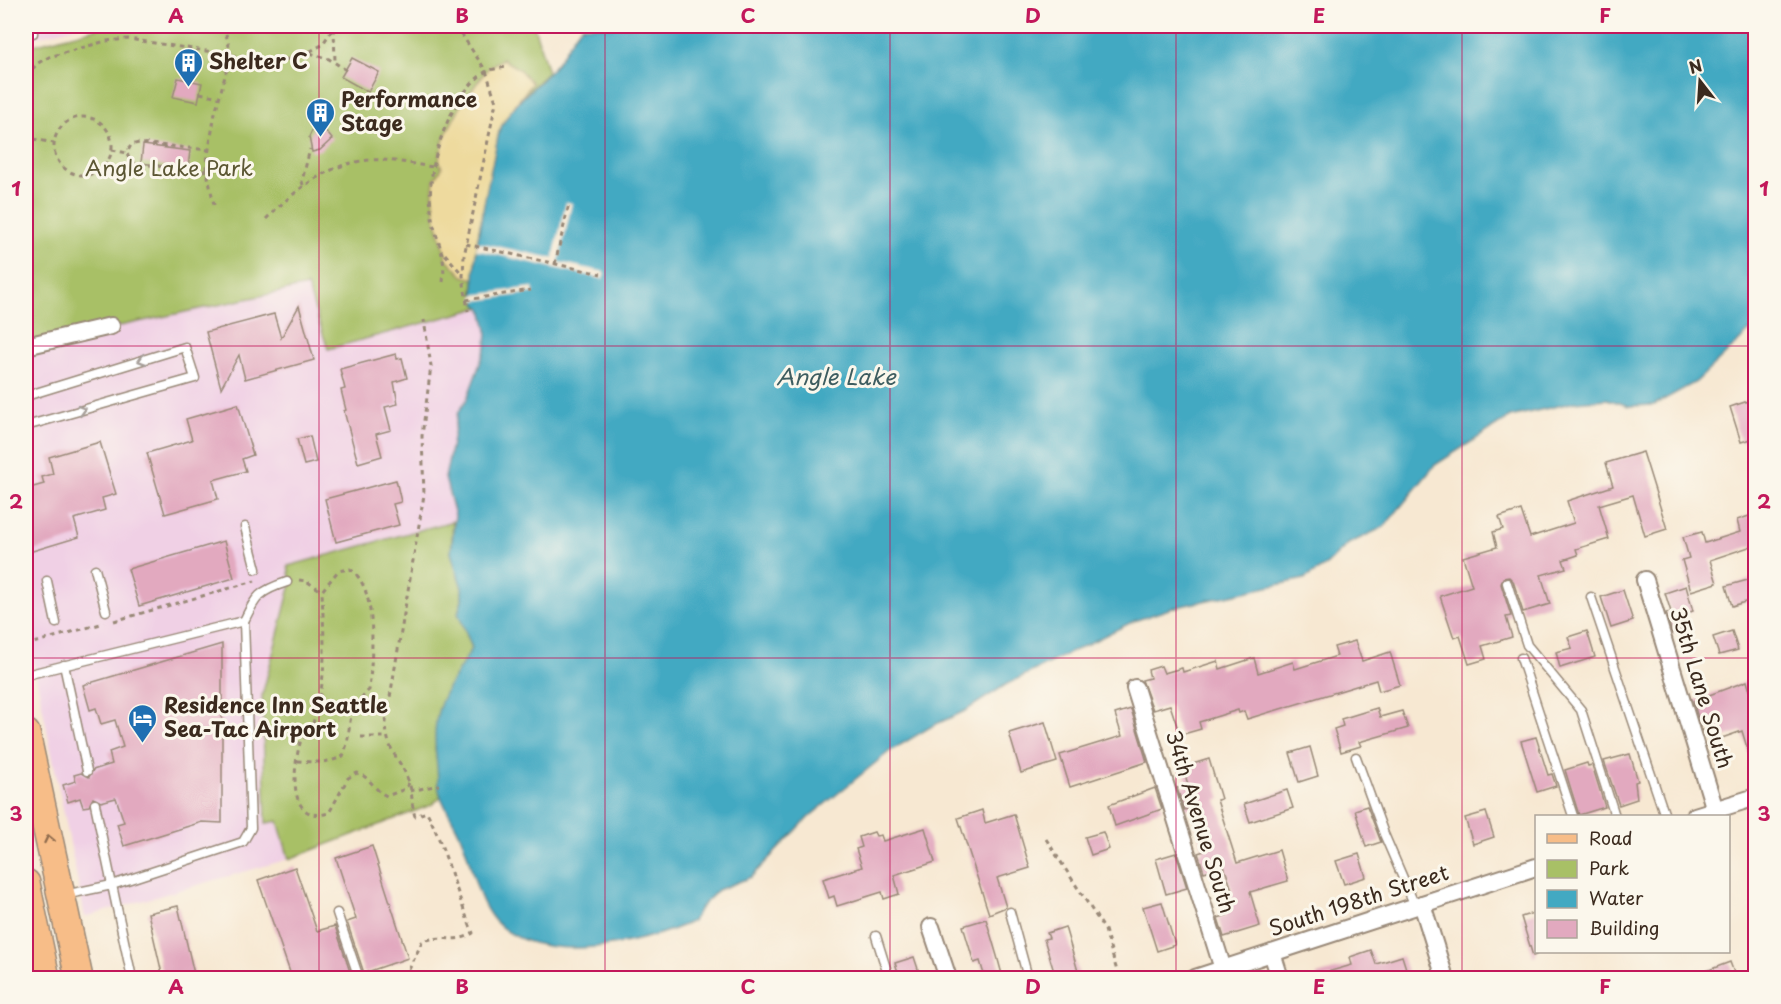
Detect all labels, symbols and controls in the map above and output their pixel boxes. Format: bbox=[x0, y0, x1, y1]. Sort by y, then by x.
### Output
text: A bbox=[168, 0, 184, 30]
text: B bbox=[455, 0, 469, 30]
text: C bbox=[740, 0, 756, 30]
text: D bbox=[1025, 0, 1041, 30]
text: E bbox=[1313, 0, 1325, 30]
text: F bbox=[1599, 0, 1611, 30]
place label: Shelter C bbox=[209, 44, 308, 76]
building icon: Shelter C bbox=[172, 46, 204, 88]
north arrow bbox=[1670, 51, 1730, 111]
text: N bbox=[1686, 52, 1705, 79]
place label: Performance Stage bbox=[341, 82, 477, 138]
building icon: Performance Stage bbox=[304, 96, 336, 138]
park label: Angle Lake Park bbox=[85, 151, 253, 183]
text: 1 bbox=[11, 173, 21, 203]
text: 1 bbox=[1759, 173, 1769, 203]
one-way arrow bbox=[137, 353, 148, 365]
water label: Angle Lake bbox=[776, 359, 897, 392]
one-way arrow bbox=[76, 405, 87, 417]
text: 2 bbox=[9, 486, 23, 516]
text: 2 bbox=[1757, 486, 1771, 516]
street label: 35th Lane South bbox=[1663, 603, 1743, 772]
place label: Residence Inn Seattle Sea-Tac Airport bbox=[164, 688, 388, 744]
hotel icon: Residence Inn Seattle Sea-Tac Airport bbox=[127, 702, 159, 744]
street label: 34th Avenue South bbox=[1159, 726, 1245, 917]
text: 3 bbox=[9, 798, 23, 828]
text: 3 bbox=[1757, 798, 1771, 828]
legend bbox=[1535, 815, 1730, 953]
text: Road bbox=[1589, 824, 1633, 851]
one-way arrow bbox=[43, 835, 56, 845]
text: Park bbox=[1589, 854, 1629, 881]
street label: South 198th Street bbox=[1265, 855, 1452, 943]
text: Water bbox=[1589, 884, 1644, 911]
text: Building bbox=[1589, 914, 1659, 941]
text: A bbox=[168, 971, 184, 1001]
text: B bbox=[455, 971, 469, 1001]
text: C bbox=[740, 971, 756, 1001]
text: D bbox=[1025, 971, 1041, 1001]
text: E bbox=[1313, 971, 1325, 1001]
text: F bbox=[1599, 971, 1611, 1001]

